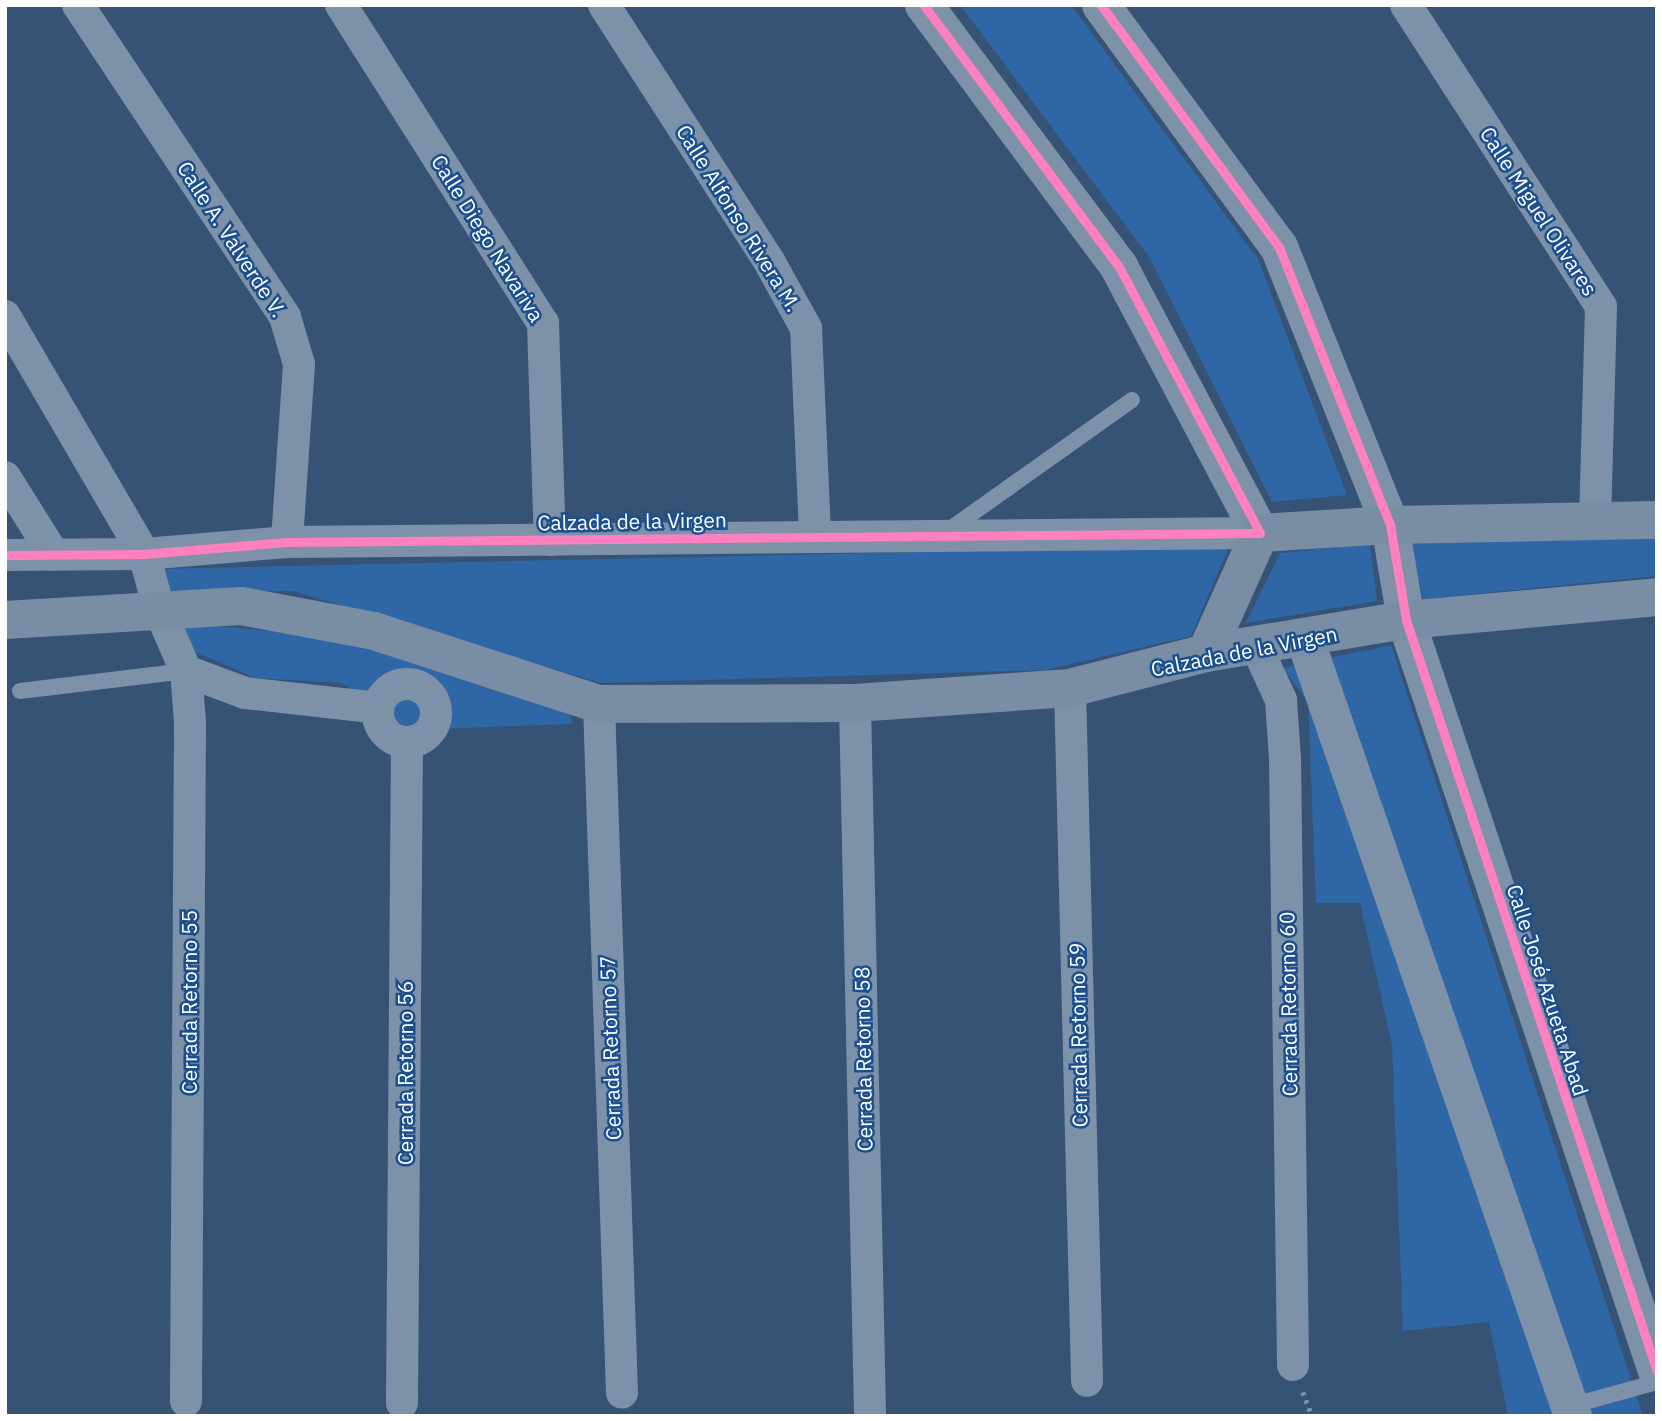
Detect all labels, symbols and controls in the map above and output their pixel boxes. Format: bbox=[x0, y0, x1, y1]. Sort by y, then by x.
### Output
street label: Calle Alfonso Rivera M. bbox=[671, 120, 807, 316]
street label: Calle Miguel Olivares bbox=[1475, 122, 1603, 300]
street label: Calle Diego Navariva bbox=[426, 150, 550, 326]
street label: Calle A. Valverde V. bbox=[172, 156, 292, 322]
street label: Calzada de la Virgen bbox=[537, 507, 727, 535]
street label: Calzada de la Virgen bbox=[1149, 621, 1339, 681]
street label: Calle José Azueta Abad bbox=[1502, 881, 1594, 1099]
street label: Cerrada Retorno 55 bbox=[176, 910, 202, 1094]
street label: Cerrada Retorno 60 bbox=[1274, 911, 1302, 1097]
street label: Cerrada Retorno 59 bbox=[1064, 942, 1092, 1128]
street label: Cerrada Retorno 57 bbox=[594, 955, 626, 1141]
street label: Cerrada Retorno 58 bbox=[849, 966, 877, 1152]
street label: Cerrada Retorno 56 bbox=[392, 981, 418, 1165]

